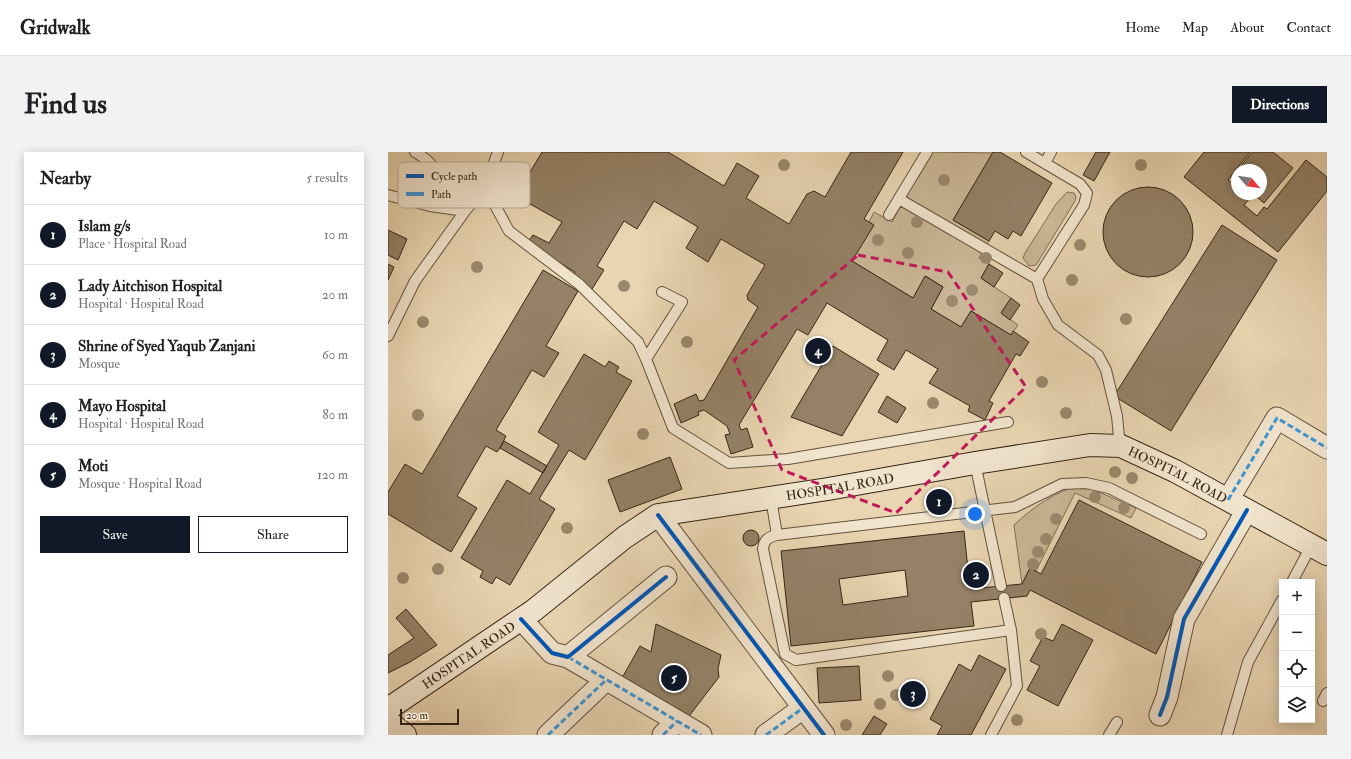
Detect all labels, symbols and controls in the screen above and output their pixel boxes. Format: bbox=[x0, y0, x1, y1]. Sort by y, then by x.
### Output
text: Gridwalk bbox=[20, 16, 91, 40]
text: Home bbox=[1125, 19, 1160, 36]
text: Map bbox=[1182, 19, 1208, 36]
text: About bbox=[1230, 19, 1264, 36]
text: Contact bbox=[1286, 19, 1331, 36]
button: Directions bbox=[1232, 86, 1327, 123]
text: Find us bbox=[24, 87, 107, 122]
legend bbox=[398, 162, 530, 208]
north arrow bbox=[1231, 164, 1267, 200]
text: Nearby bbox=[40, 168, 91, 189]
text: 5 results bbox=[306, 170, 348, 186]
text: Cycle path bbox=[431, 170, 477, 184]
text: Path bbox=[431, 188, 451, 201]
text: Islam g/s bbox=[78, 217, 130, 236]
text: 1 bbox=[51, 227, 55, 243]
text: 10 m bbox=[324, 227, 348, 243]
text: Place · Hospital Road bbox=[78, 236, 187, 252]
text: Lady Aitchison Hospital bbox=[78, 277, 222, 296]
text: 2 bbox=[50, 287, 56, 303]
text: 20 m bbox=[322, 287, 348, 303]
text: Hospital · Hospital Road bbox=[78, 296, 204, 312]
pin: 4 bbox=[805, 336, 831, 366]
text: Shrine of Syed Yaqub Zanjani bbox=[78, 337, 255, 356]
text: 3 bbox=[51, 347, 56, 363]
text: 60 m bbox=[322, 347, 348, 363]
text: Mosque bbox=[78, 356, 120, 372]
text: Mayo Hospital bbox=[78, 397, 166, 416]
text: 4 bbox=[49, 407, 57, 423]
text: 80 m bbox=[322, 407, 348, 423]
text: Hospital · Hospital Road bbox=[78, 416, 204, 432]
street label: HOSPITAL ROAD bbox=[1125, 443, 1230, 507]
text: Moti bbox=[78, 457, 108, 476]
text: 5 bbox=[50, 467, 56, 483]
text: 120 m bbox=[317, 467, 348, 483]
street label: HOSPITAL ROAD bbox=[785, 470, 895, 504]
text: Mosque · Hospital Road bbox=[78, 476, 202, 492]
pin: 1 bbox=[926, 487, 952, 517]
your location bbox=[965, 504, 985, 524]
button: Save bbox=[40, 516, 190, 553]
button: Share bbox=[198, 516, 348, 553]
pin: 2 bbox=[963, 560, 989, 590]
map controls bbox=[1279, 579, 1315, 723]
button: + bbox=[1279, 579, 1315, 615]
button: − bbox=[1279, 615, 1315, 651]
street label: HOSPITAL ROAD bbox=[419, 618, 519, 693]
button: locate bbox=[1279, 651, 1315, 687]
pin: 5 bbox=[661, 663, 687, 693]
pin: 3 bbox=[900, 679, 926, 709]
button: layers bbox=[1279, 687, 1315, 723]
scale bar bbox=[400, 707, 459, 726]
text: 20 m bbox=[406, 709, 428, 722]

